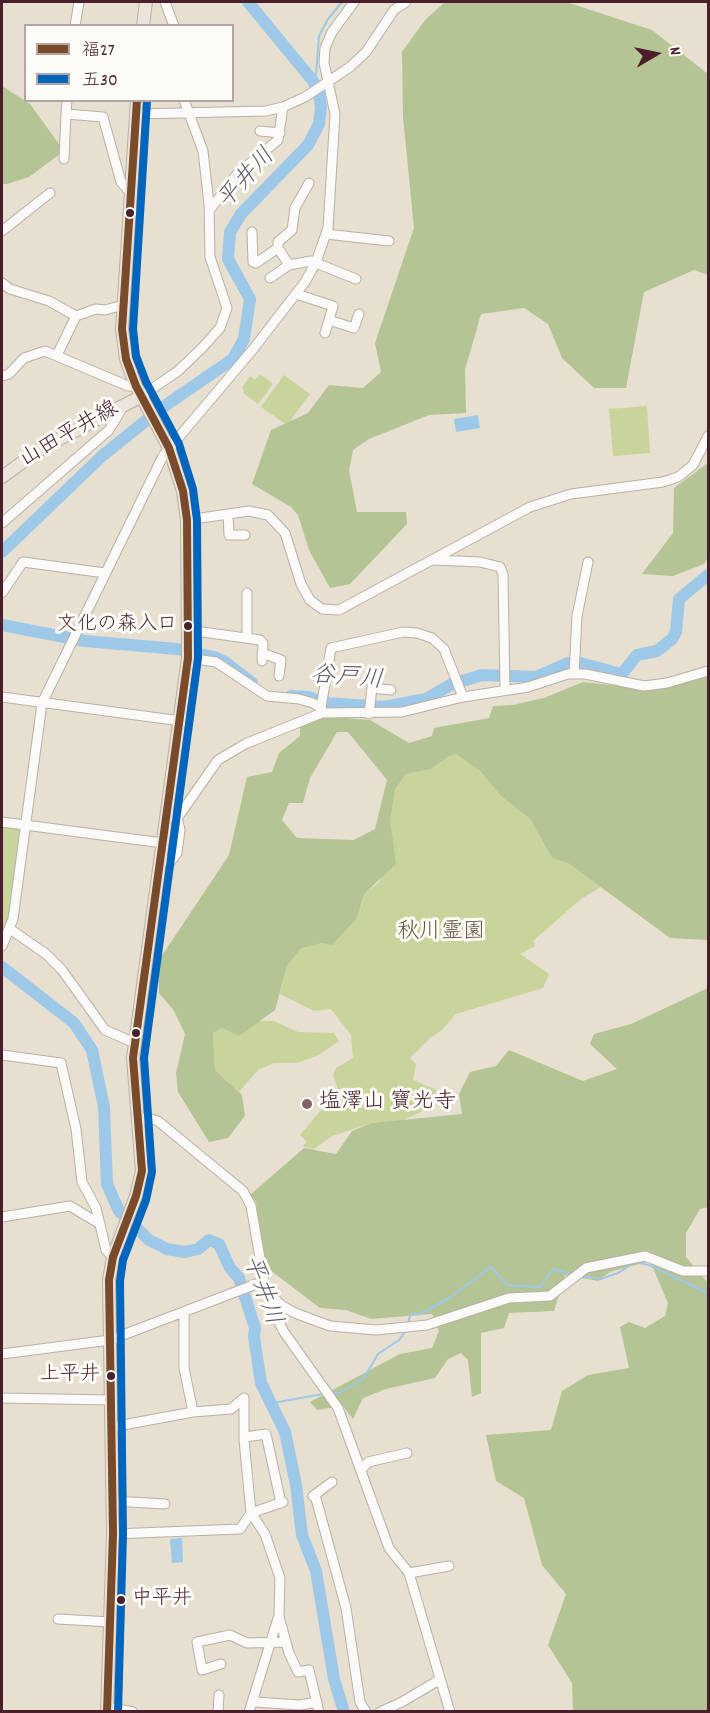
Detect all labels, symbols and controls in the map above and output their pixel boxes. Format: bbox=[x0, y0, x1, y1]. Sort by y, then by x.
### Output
legend bbox=[24, 24, 234, 102]
north arrow bbox=[626, 24, 686, 84]
text: 福27 bbox=[82, 39, 115, 64]
text: N bbox=[662, 45, 686, 57]
text: 五30 bbox=[82, 69, 118, 94]
water label: 平井川 bbox=[213, 144, 283, 216]
unlabelled marker bbox=[124, 207, 136, 219]
street label: 山田平井線 bbox=[16, 397, 124, 475]
place label: 文化の森入口 bbox=[57, 614, 177, 638]
marker: 文化の森入口 bbox=[182, 620, 194, 632]
water label: 谷戸川 bbox=[310, 663, 384, 697]
park label: 秋川霊園 bbox=[397, 921, 485, 947]
unlabelled marker bbox=[130, 1027, 142, 1039]
place label: 塩澤山 寶光寺 bbox=[319, 1091, 456, 1117]
marker: 塩澤山 寶光寺 bbox=[300, 1097, 314, 1111]
water label: 平井川 bbox=[234, 1252, 286, 1330]
place label: 上平井 bbox=[40, 1364, 100, 1388]
marker: 上平井 bbox=[105, 1370, 117, 1382]
place label: 中平井 bbox=[132, 1588, 192, 1612]
marker: 中平井 bbox=[115, 1594, 127, 1606]

